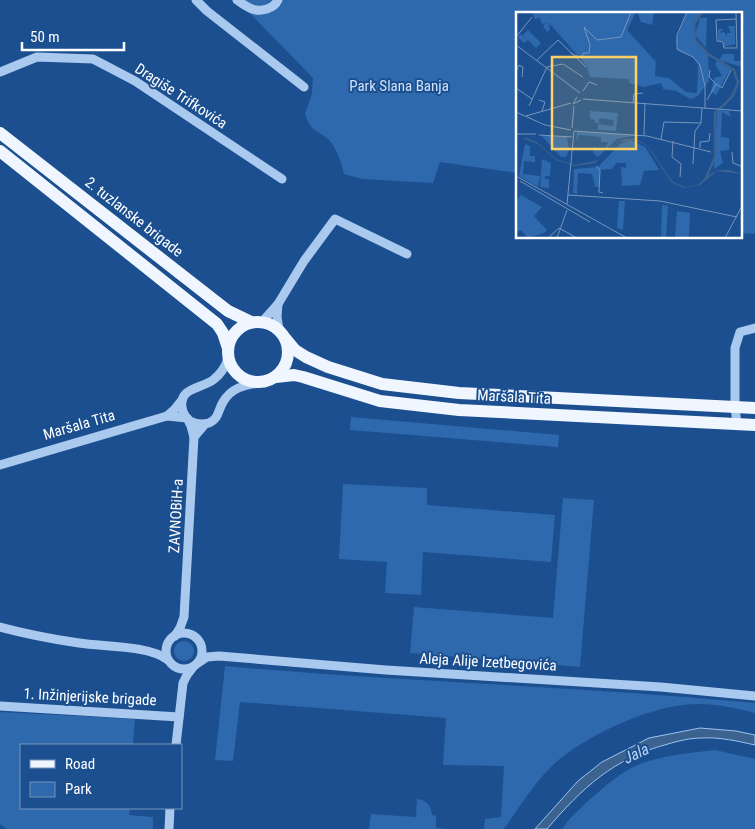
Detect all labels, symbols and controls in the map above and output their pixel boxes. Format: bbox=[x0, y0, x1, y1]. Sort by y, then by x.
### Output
inset map bbox=[516, 12, 742, 239]
scale bar bbox=[22, 20, 125, 52]
text: 50 m bbox=[30, 28, 60, 46]
street label: Dragiše Trifkovića bbox=[132, 60, 230, 132]
park label: Park Slana Banja bbox=[349, 77, 449, 95]
street label: 2. tuzlanske brigade bbox=[81, 173, 187, 261]
street label: Maršala Tita bbox=[477, 386, 551, 408]
street label: Maršala Tita bbox=[41, 406, 117, 444]
street label: ZAVNOBiH-a bbox=[165, 478, 187, 554]
street label: Aleja Alije Izetbegovića bbox=[419, 649, 557, 675]
street label: 1. Inžinjerijske brigade bbox=[23, 685, 157, 709]
water label: Jala bbox=[620, 739, 652, 768]
legend bbox=[20, 744, 182, 809]
text: Road bbox=[65, 755, 95, 773]
text: Park bbox=[65, 780, 92, 798]

